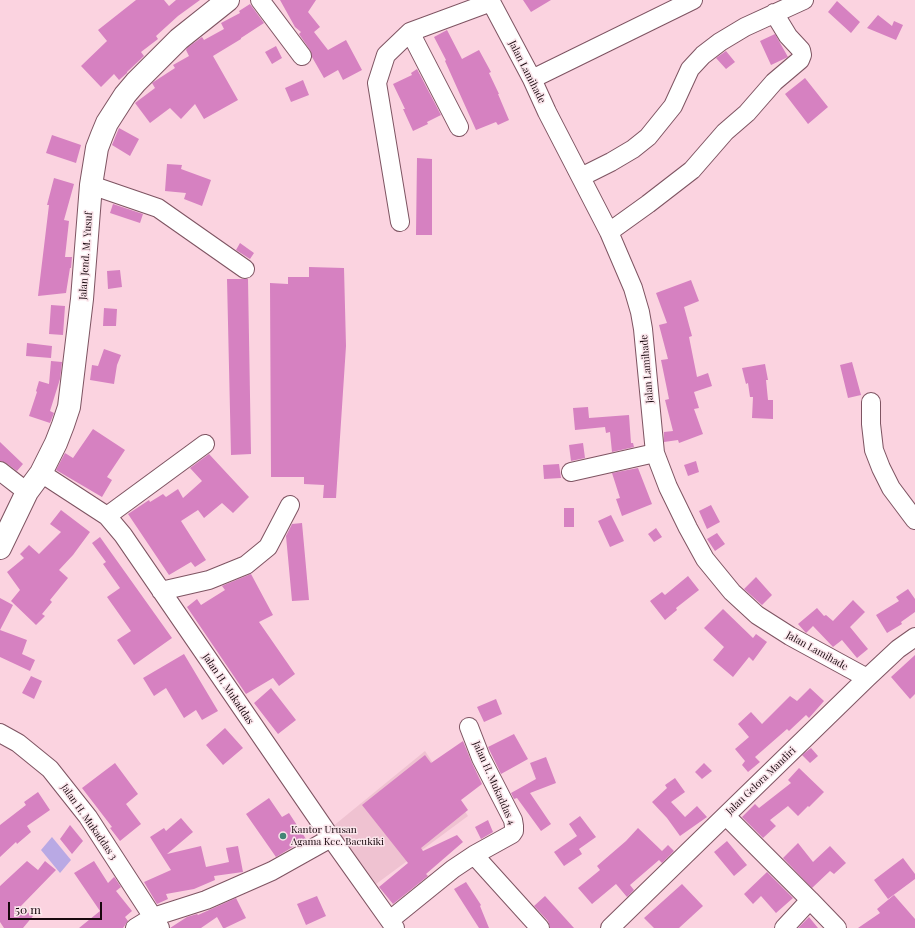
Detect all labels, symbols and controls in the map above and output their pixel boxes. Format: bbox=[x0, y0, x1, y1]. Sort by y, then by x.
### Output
street label: Jalan Lamihade bbox=[506, 39, 548, 105]
street label: Jalan Jend. M. Yusuf bbox=[77, 212, 95, 300]
street label: Jalan Lamihade bbox=[638, 334, 656, 404]
street label: Jalan Lamihade bbox=[784, 629, 850, 673]
street label: Jalan H. Mukaddas bbox=[200, 651, 256, 727]
street label: Jalan H. Mukaddas 4 bbox=[470, 739, 518, 827]
street label: Jalan Gelora Mandiri bbox=[724, 745, 798, 817]
street label: Jalan H. Mukaddas 3 bbox=[58, 782, 120, 862]
place label: Kantor Urusan Agama Kec. Bacukiki bbox=[291, 824, 384, 848]
marker: Kantor Urusan Agama Kec. Bacukiki bbox=[278, 831, 288, 841]
scale bar bbox=[10, 894, 104, 920]
text: 50 m bbox=[15, 901, 41, 917]

